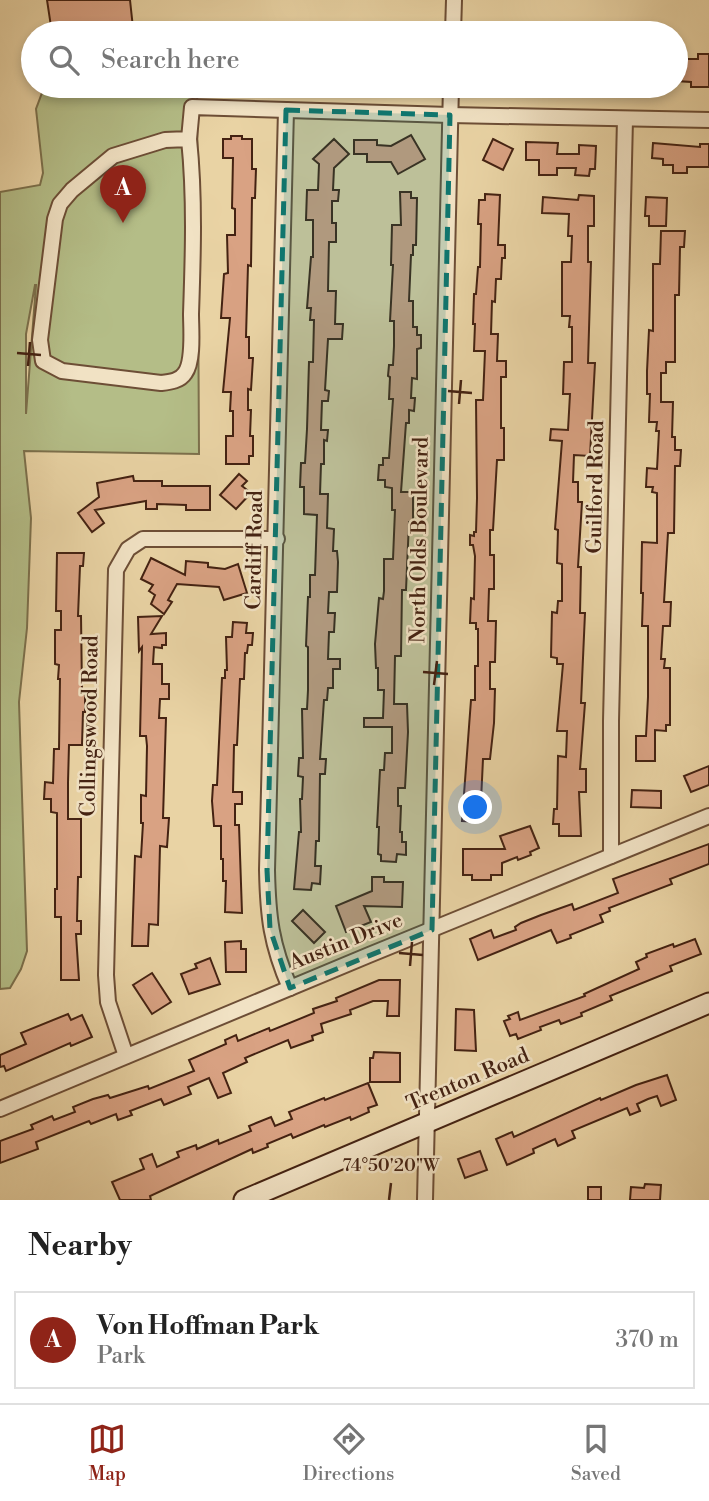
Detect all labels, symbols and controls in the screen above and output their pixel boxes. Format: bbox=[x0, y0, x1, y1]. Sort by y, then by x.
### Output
search box bbox=[21, 21, 688, 98]
icon: search bbox=[45, 41, 83, 79]
text: Search here bbox=[101, 44, 240, 76]
pin: A bbox=[100, 165, 146, 223]
street label: Guilford Road bbox=[582, 420, 610, 554]
street label: North Olds Boulevard bbox=[405, 436, 435, 643]
street label: Cardiff Road bbox=[241, 490, 269, 610]
street label: Collingswood Road bbox=[75, 635, 105, 817]
your location bbox=[458, 790, 492, 824]
street label: Austin Drive bbox=[284, 907, 407, 977]
street label: Trenton Road bbox=[403, 1043, 533, 1117]
text: 74°50'20"W bbox=[343, 1154, 440, 1177]
text: Nearby bbox=[28, 1227, 132, 1265]
text: Von Hoffman Park bbox=[97, 1310, 319, 1342]
text: A bbox=[45, 1326, 61, 1354]
text: 370 m bbox=[616, 1326, 679, 1354]
text: Park bbox=[97, 1342, 145, 1370]
tab: Map bbox=[88, 1420, 126, 1486]
tab: Directions bbox=[303, 1420, 394, 1486]
tab: Saved bbox=[571, 1420, 621, 1486]

